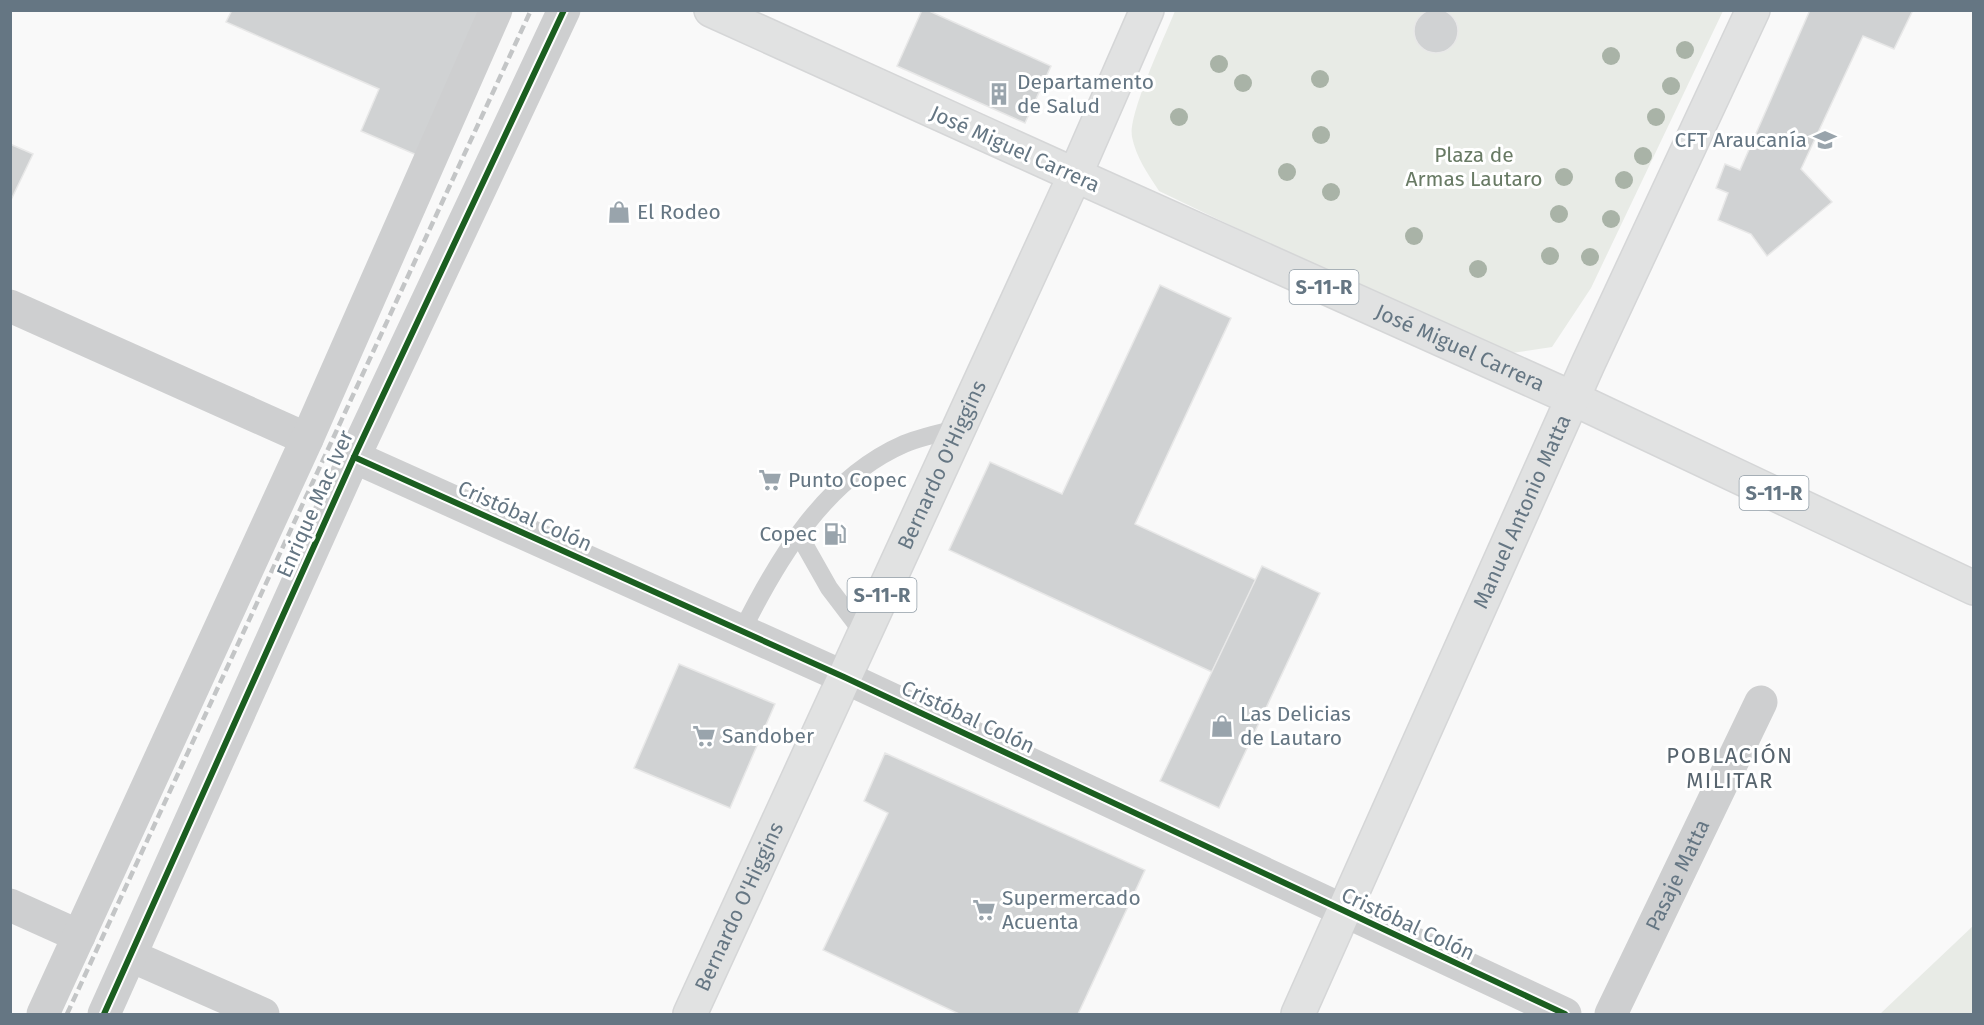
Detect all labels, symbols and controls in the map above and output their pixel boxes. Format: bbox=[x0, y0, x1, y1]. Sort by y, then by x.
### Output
place label: Departamento de Salud bbox=[1017, 69, 1154, 119]
building icon: Departamento de Salud bbox=[986, 81, 1012, 107]
street label: José Miguel Carrera bbox=[926, 100, 1104, 198]
place label: CFT Araucanía bbox=[1675, 127, 1807, 153]
school or university icon: CFT Araucanía bbox=[1812, 127, 1838, 153]
park label: Plaza de Armas Lautaro bbox=[1405, 142, 1543, 192]
shop icon: El Rodeo bbox=[606, 199, 632, 225]
place label: El Rodeo bbox=[637, 199, 721, 225]
road number: S-11-R bbox=[1290, 270, 1358, 304]
street label: José Miguel Carrera bbox=[1371, 299, 1549, 397]
street label: Bernardo O'Higgins bbox=[892, 376, 992, 554]
street label: Manuel Antonio Matta bbox=[1467, 411, 1577, 613]
street label: Enrique Mac Iver bbox=[271, 426, 359, 582]
supermarket icon: Punto Copec bbox=[757, 467, 783, 493]
place label: Punto Copec bbox=[788, 467, 907, 493]
street label: Cristóbal Colón bbox=[454, 475, 596, 557]
road number: S-11-R bbox=[1740, 476, 1808, 510]
place label: Copec bbox=[759, 521, 817, 547]
fuel station icon: Copec bbox=[822, 521, 848, 547]
road number: S-11-R bbox=[848, 578, 916, 612]
street label: Cristóbal Colón bbox=[897, 675, 1039, 759]
place label: Las Delicias de Lautaro bbox=[1240, 701, 1351, 751]
shop icon: Las Delicias de Lautaro bbox=[1209, 713, 1235, 739]
supermarket icon: Sandober bbox=[691, 723, 717, 749]
place label: Sandober bbox=[722, 723, 814, 749]
district label: POBLACIÓN MILITAR bbox=[1666, 742, 1794, 794]
street label: Pasaje Matta bbox=[1640, 815, 1715, 935]
street label: Bernardo O'Higgins bbox=[689, 818, 789, 995]
street label: Cristóbal Colón bbox=[1337, 882, 1479, 966]
place label: Supermercado Acuenta bbox=[1002, 885, 1141, 935]
supermarket icon: Supermercado Acuenta bbox=[971, 897, 997, 923]

